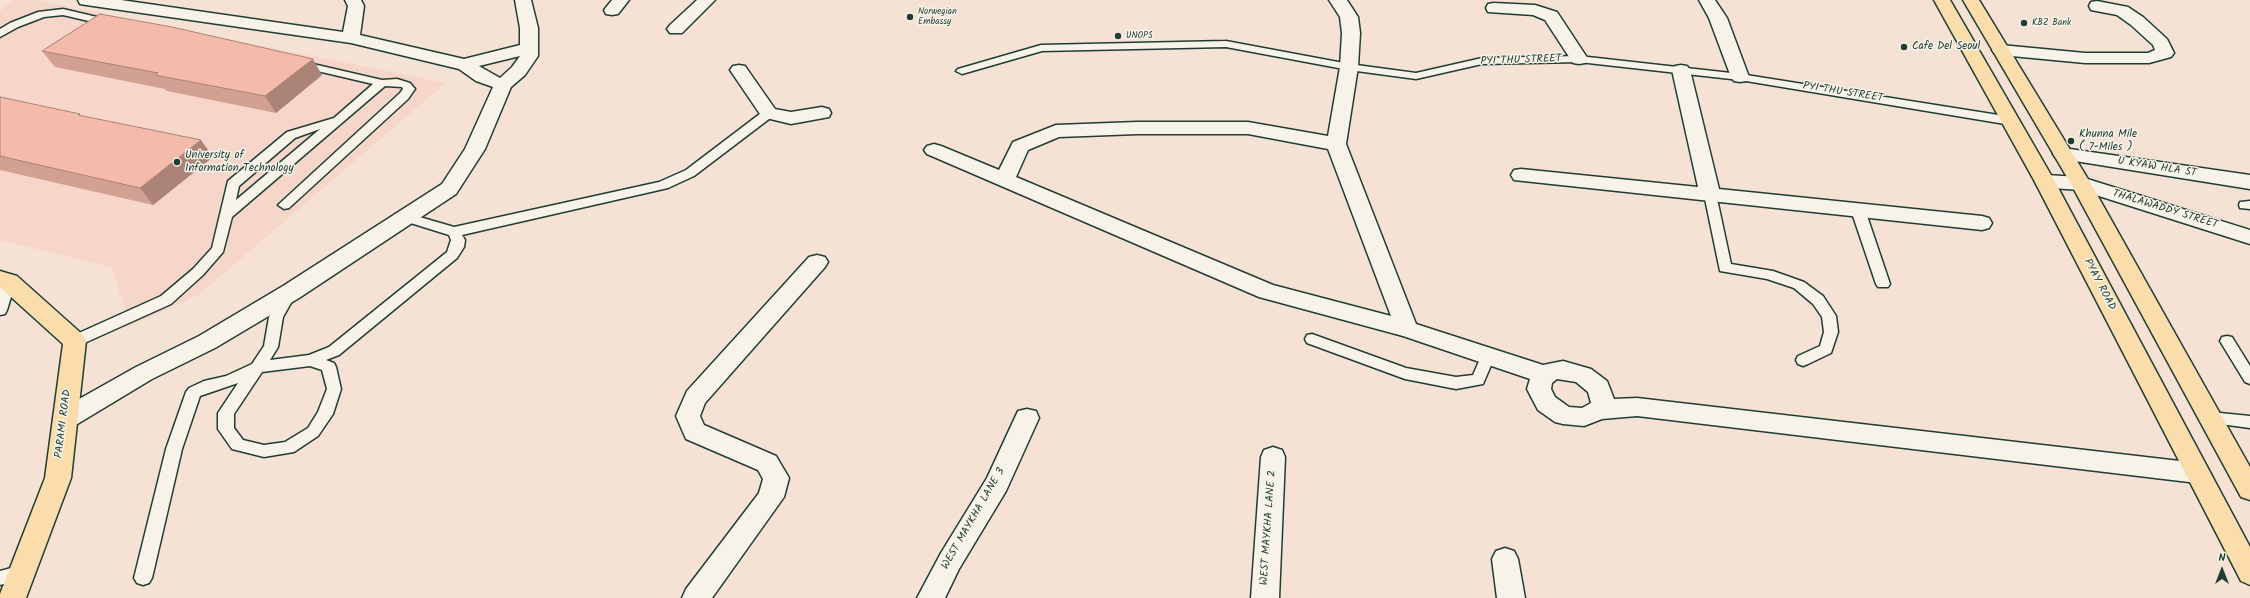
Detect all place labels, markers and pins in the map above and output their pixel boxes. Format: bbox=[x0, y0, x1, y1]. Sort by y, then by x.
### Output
place label: Norwegian Embassy bbox=[918, 7, 957, 28]
marker: Norwegian Embassy bbox=[905, 12, 915, 22]
marker: KBZ Bank bbox=[2019, 18, 2029, 28]
place label: KBZ Bank bbox=[2032, 18, 2071, 28]
marker: UNOPS bbox=[1113, 31, 1123, 41]
place label: UNOPS bbox=[1126, 31, 1153, 41]
place label: Cafe Del Seoul bbox=[1912, 40, 1980, 54]
marker: Cafe Del Seoul bbox=[1899, 42, 1909, 52]
place label: Khunna Mile ( 7-Miles ) bbox=[2079, 128, 2137, 154]
marker: Khunna Mile ( 7-Miles ) bbox=[2066, 136, 2076, 146]
place label: University of Information Technology bbox=[185, 149, 294, 175]
marker: University of Information Technology bbox=[172, 157, 182, 167]

